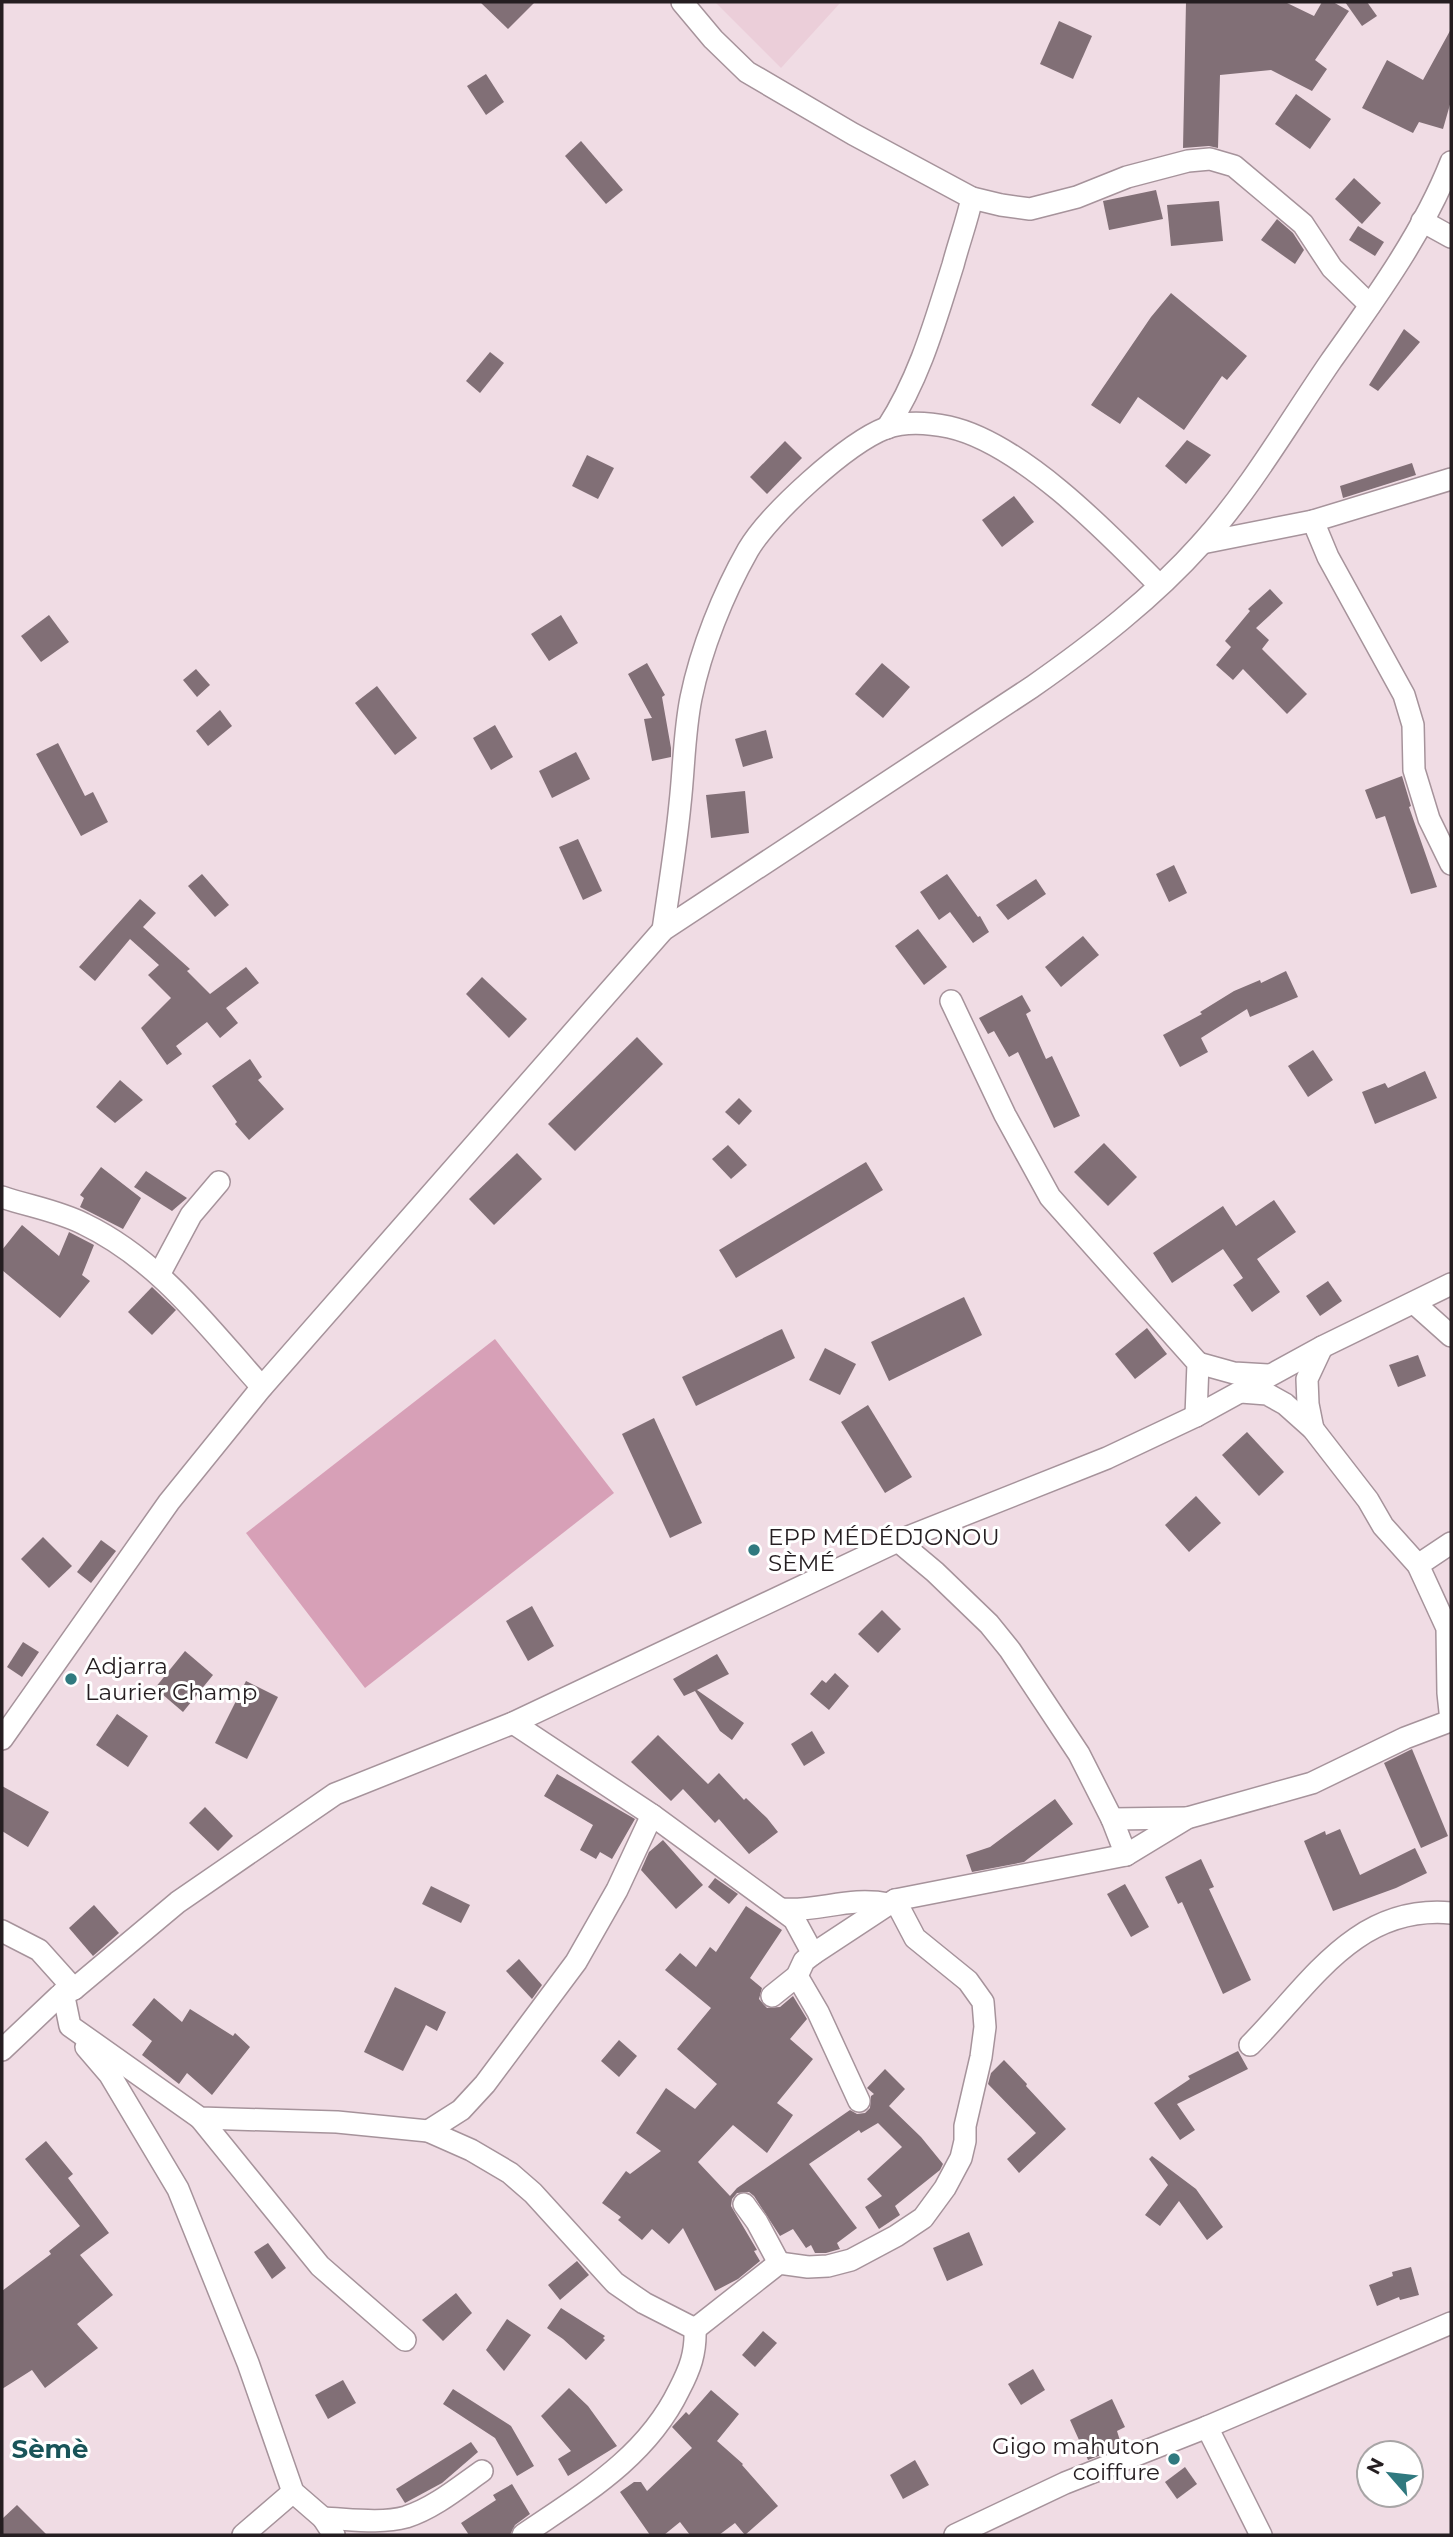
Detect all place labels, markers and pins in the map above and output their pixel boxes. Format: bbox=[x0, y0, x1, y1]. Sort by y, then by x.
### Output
place label: EPP MÉDÉDJONOU SÈMÉ bbox=[768, 1523, 1000, 1577]
marker: EPP MÉDÉDJONOU SÈMÉ bbox=[746, 1542, 762, 1558]
place label: Adjarra Laurier Champ bbox=[85, 1652, 257, 1706]
marker: Adjarra Laurier Champ bbox=[63, 1671, 79, 1687]
place label: Gigo mahuton coiffure bbox=[992, 2432, 1160, 2486]
marker: Gigo mahuton coiffure bbox=[1166, 2451, 1182, 2467]

